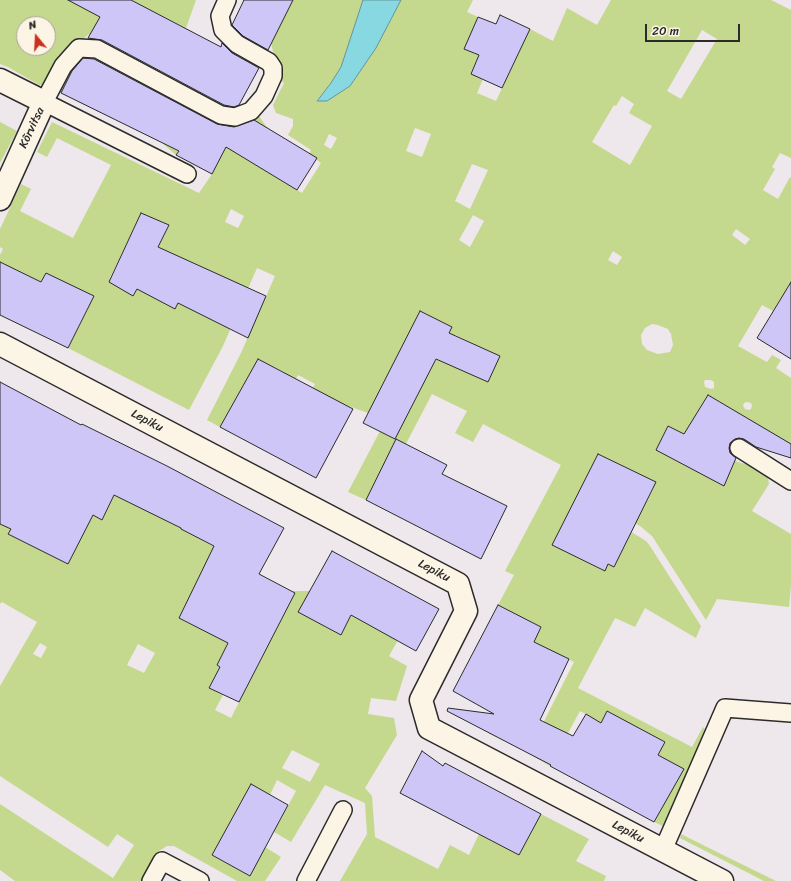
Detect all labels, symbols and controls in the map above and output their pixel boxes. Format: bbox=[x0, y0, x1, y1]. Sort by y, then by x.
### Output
text: N bbox=[26, 15, 39, 35]
north arrow bbox=[16, 16, 56, 56]
scale bar bbox=[647, 16, 742, 42]
text: 20 m bbox=[652, 20, 679, 42]
street label: Kõrvitsa bbox=[16, 105, 48, 151]
street label: Lepiku bbox=[129, 407, 165, 435]
street label: Lepiku bbox=[416, 557, 452, 585]
street label: Lepiku bbox=[610, 818, 646, 846]

